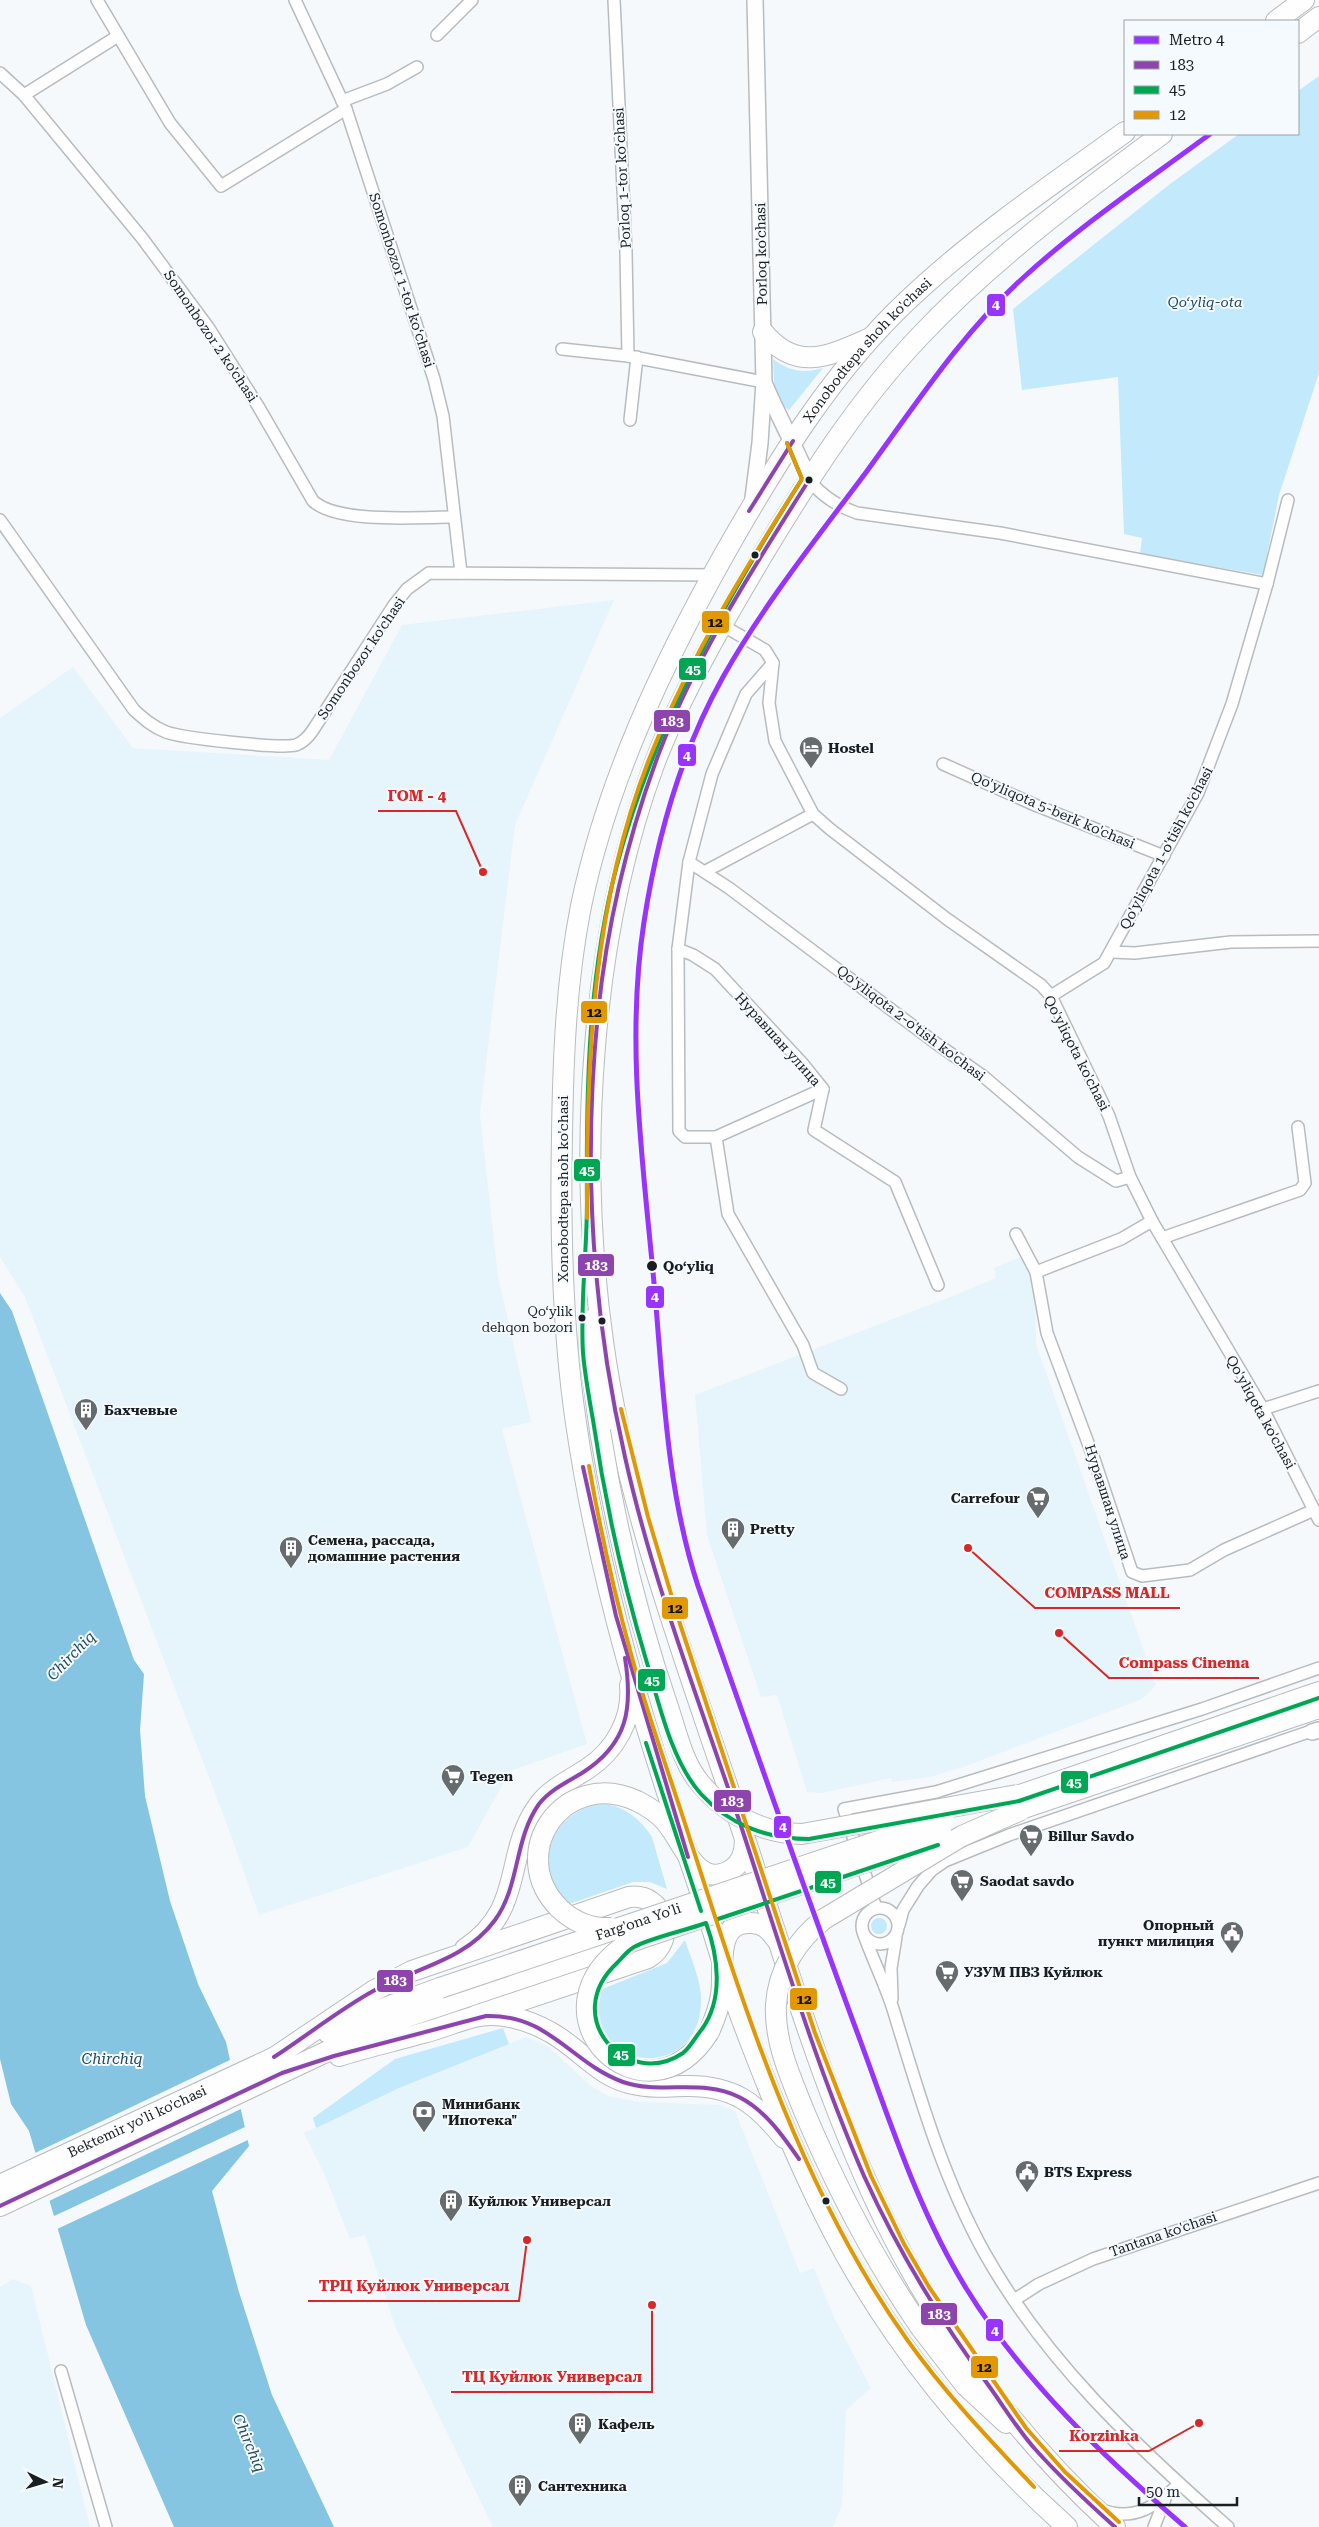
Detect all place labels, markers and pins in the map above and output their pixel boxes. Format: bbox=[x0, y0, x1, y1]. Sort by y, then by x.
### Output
unlabelled marker bbox=[804, 475, 814, 485]
unlabelled marker bbox=[750, 550, 760, 560]
hotel icon: Hostel bbox=[798, 735, 824, 769]
place label: Hostel bbox=[828, 740, 874, 756]
callout: ГОМ - 4 bbox=[378, 781, 456, 811]
place label: Qo‘yliq bbox=[663, 1258, 715, 1274]
marker: Qo‘yliq bbox=[645, 1259, 659, 1273]
place label: Qo‘ylik dehqon bozori bbox=[482, 1304, 573, 1335]
marker: Qo‘ylik dehqon bozori bbox=[577, 1313, 587, 1323]
unlabelled marker bbox=[597, 1316, 607, 1326]
building icon: Бахчевые bbox=[73, 1397, 99, 1431]
place label: Бахчевые bbox=[104, 1402, 177, 1418]
supermarket icon: Carrefour bbox=[1025, 1485, 1051, 1519]
place label: Carrefour bbox=[951, 1490, 1021, 1506]
building icon: Pretty bbox=[720, 1516, 746, 1550]
place label: Pretty bbox=[750, 1521, 795, 1537]
place label: Семена, рассада, домашние растения bbox=[308, 1532, 460, 1564]
building icon: Семена, рассада, домашние растения bbox=[278, 1535, 304, 1569]
callout: COMPASS MALL bbox=[1035, 1578, 1180, 1608]
callout: Compass Cinema bbox=[1109, 1648, 1259, 1678]
supermarket icon: Tegen bbox=[440, 1763, 466, 1797]
place label: Tegen bbox=[470, 1768, 514, 1784]
supermarket icon: Billur Savdo bbox=[1018, 1823, 1044, 1857]
place label: Billur Savdo bbox=[1048, 1828, 1134, 1844]
supermarket icon: Saodat savdo bbox=[949, 1868, 975, 1902]
place label: Saodat savdo bbox=[980, 1873, 1074, 1889]
place label: Опорный пункт милиция bbox=[1098, 1917, 1214, 1949]
public building icon: Опорный пункт милиция bbox=[1219, 1920, 1245, 1954]
supermarket icon: УЗУМ ПВЗ Куйлюк bbox=[934, 1959, 960, 1993]
place label: УЗУМ ПВЗ Куйлюк bbox=[964, 1964, 1103, 1980]
place label: Минибанк "Ипотека" bbox=[442, 2096, 521, 2128]
bank icon: Минибанк "Ипотека" bbox=[411, 2099, 437, 2133]
public building icon: BTS Express bbox=[1014, 2159, 1040, 2193]
place label: BTS Express bbox=[1044, 2164, 1132, 2180]
building icon: Куйлюк Универсал bbox=[438, 2188, 464, 2222]
place label: Куйлюк Универсал bbox=[468, 2193, 611, 2209]
unlabelled marker bbox=[821, 2196, 831, 2206]
callout: ТРЦ Куйлюк Универсал bbox=[308, 2271, 519, 2301]
callout: ТЦ Куйлюк Универсал bbox=[451, 2362, 652, 2392]
building icon: Кафель bbox=[567, 2411, 593, 2445]
place label: Кафель bbox=[598, 2416, 655, 2432]
callout: Korzinka bbox=[1059, 2421, 1149, 2451]
building icon: Сантехника bbox=[507, 2473, 533, 2507]
place label: Сантехника bbox=[538, 2478, 628, 2494]

